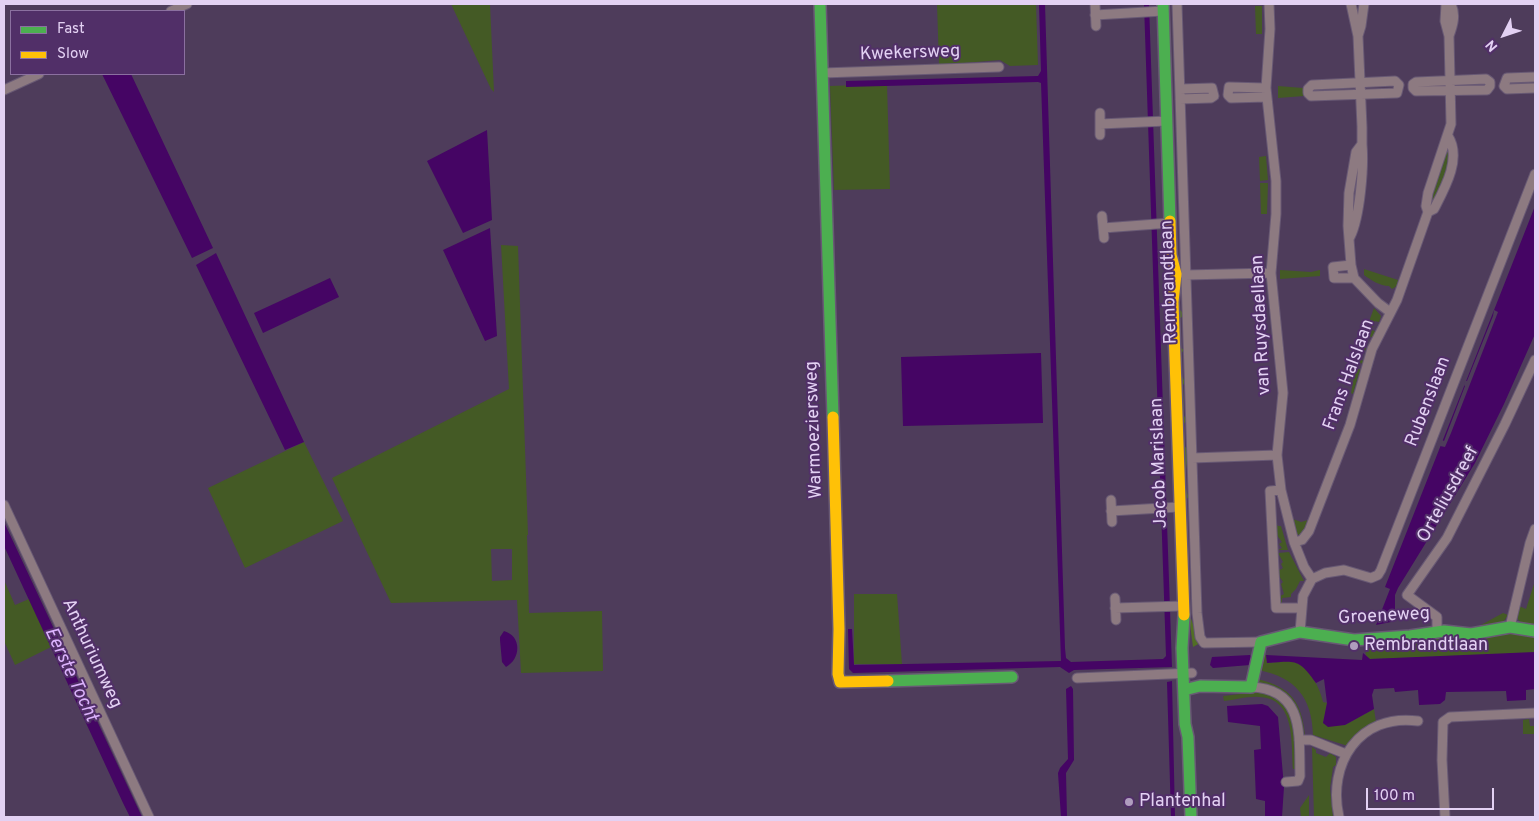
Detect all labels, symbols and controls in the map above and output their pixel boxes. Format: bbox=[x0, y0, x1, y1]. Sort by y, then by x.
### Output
legend bbox=[10, 10, 185, 75]
north arrow bbox=[1479, 10, 1529, 60]
text: Fast bbox=[57, 20, 85, 39]
text: N bbox=[1483, 36, 1502, 55]
street label: Kwekersweg bbox=[859, 41, 961, 67]
text: Slow bbox=[57, 45, 89, 64]
street label: Rembrandtlaan bbox=[1157, 220, 1183, 344]
street label: van Ruysdaellaan bbox=[1248, 254, 1276, 396]
street label: Frans Halslaan bbox=[1320, 316, 1380, 434]
street label: Rubenslaan bbox=[1402, 354, 1456, 450]
street label: Warmoeziersweg bbox=[802, 361, 828, 499]
street label: Jacob Marislaan bbox=[1147, 397, 1173, 529]
street label: Orteliusdreef bbox=[1414, 443, 1484, 547]
street label: Anthuriumweg bbox=[56, 596, 126, 712]
street label: Groeneweg bbox=[1338, 604, 1430, 630]
water label: Eerste Tocht bbox=[38, 624, 102, 726]
place label: Rembrandtlaan bbox=[1364, 635, 1488, 657]
marker: Rembrandtlaan bbox=[1348, 640, 1360, 652]
scale bar bbox=[1369, 778, 1496, 810]
text: 100 m bbox=[1374, 787, 1415, 806]
place label: Plantenhal bbox=[1139, 791, 1226, 813]
marker: Plantenhal bbox=[1123, 796, 1135, 808]

